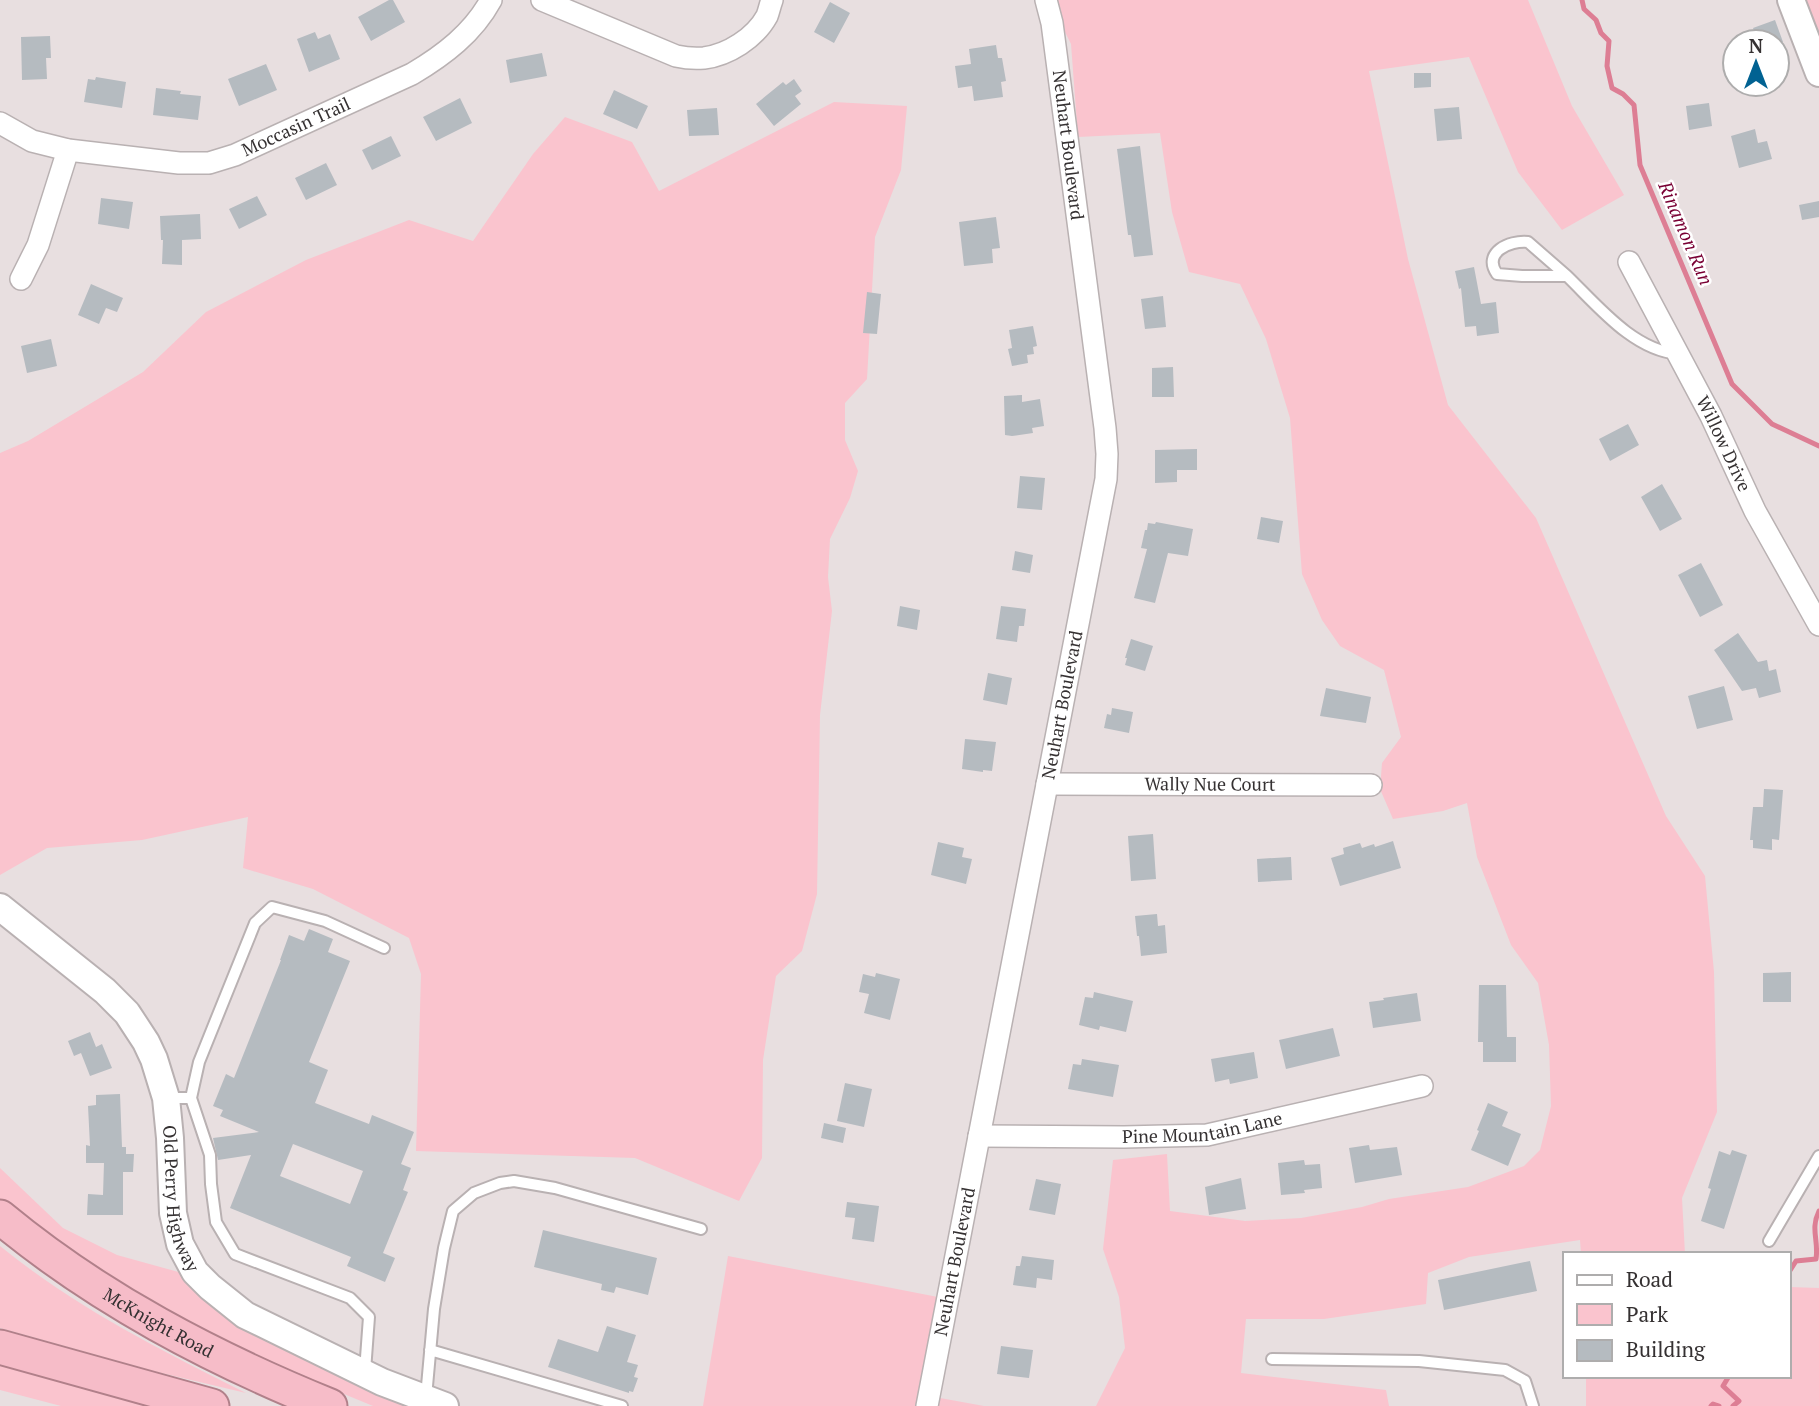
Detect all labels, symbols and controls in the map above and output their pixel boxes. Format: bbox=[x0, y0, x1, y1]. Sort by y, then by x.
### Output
north arrow bbox=[1721, 28, 1791, 98]
text: N bbox=[1749, 33, 1764, 58]
street label: Neuhart Boulevard bbox=[1048, 69, 1090, 221]
street label: Moccasin Trail bbox=[238, 91, 354, 161]
water label: Rinamon Run bbox=[1653, 176, 1720, 289]
street label: Willow Drive bbox=[1691, 391, 1757, 495]
street label: Neuhart Boulevard bbox=[1035, 628, 1087, 781]
street label: Wally Nue Court bbox=[1144, 771, 1276, 796]
street label: Pine Mountain Lane bbox=[1122, 1105, 1284, 1148]
street label: Old Perry Highway bbox=[158, 1124, 206, 1276]
street label: Neuhart Boulevard bbox=[928, 1185, 980, 1338]
legend bbox=[1563, 1252, 1791, 1378]
text: Road bbox=[1626, 1265, 1673, 1293]
street label: McKnight Road bbox=[99, 1282, 218, 1363]
text: Park bbox=[1626, 1300, 1668, 1328]
text: Building bbox=[1626, 1335, 1706, 1363]

